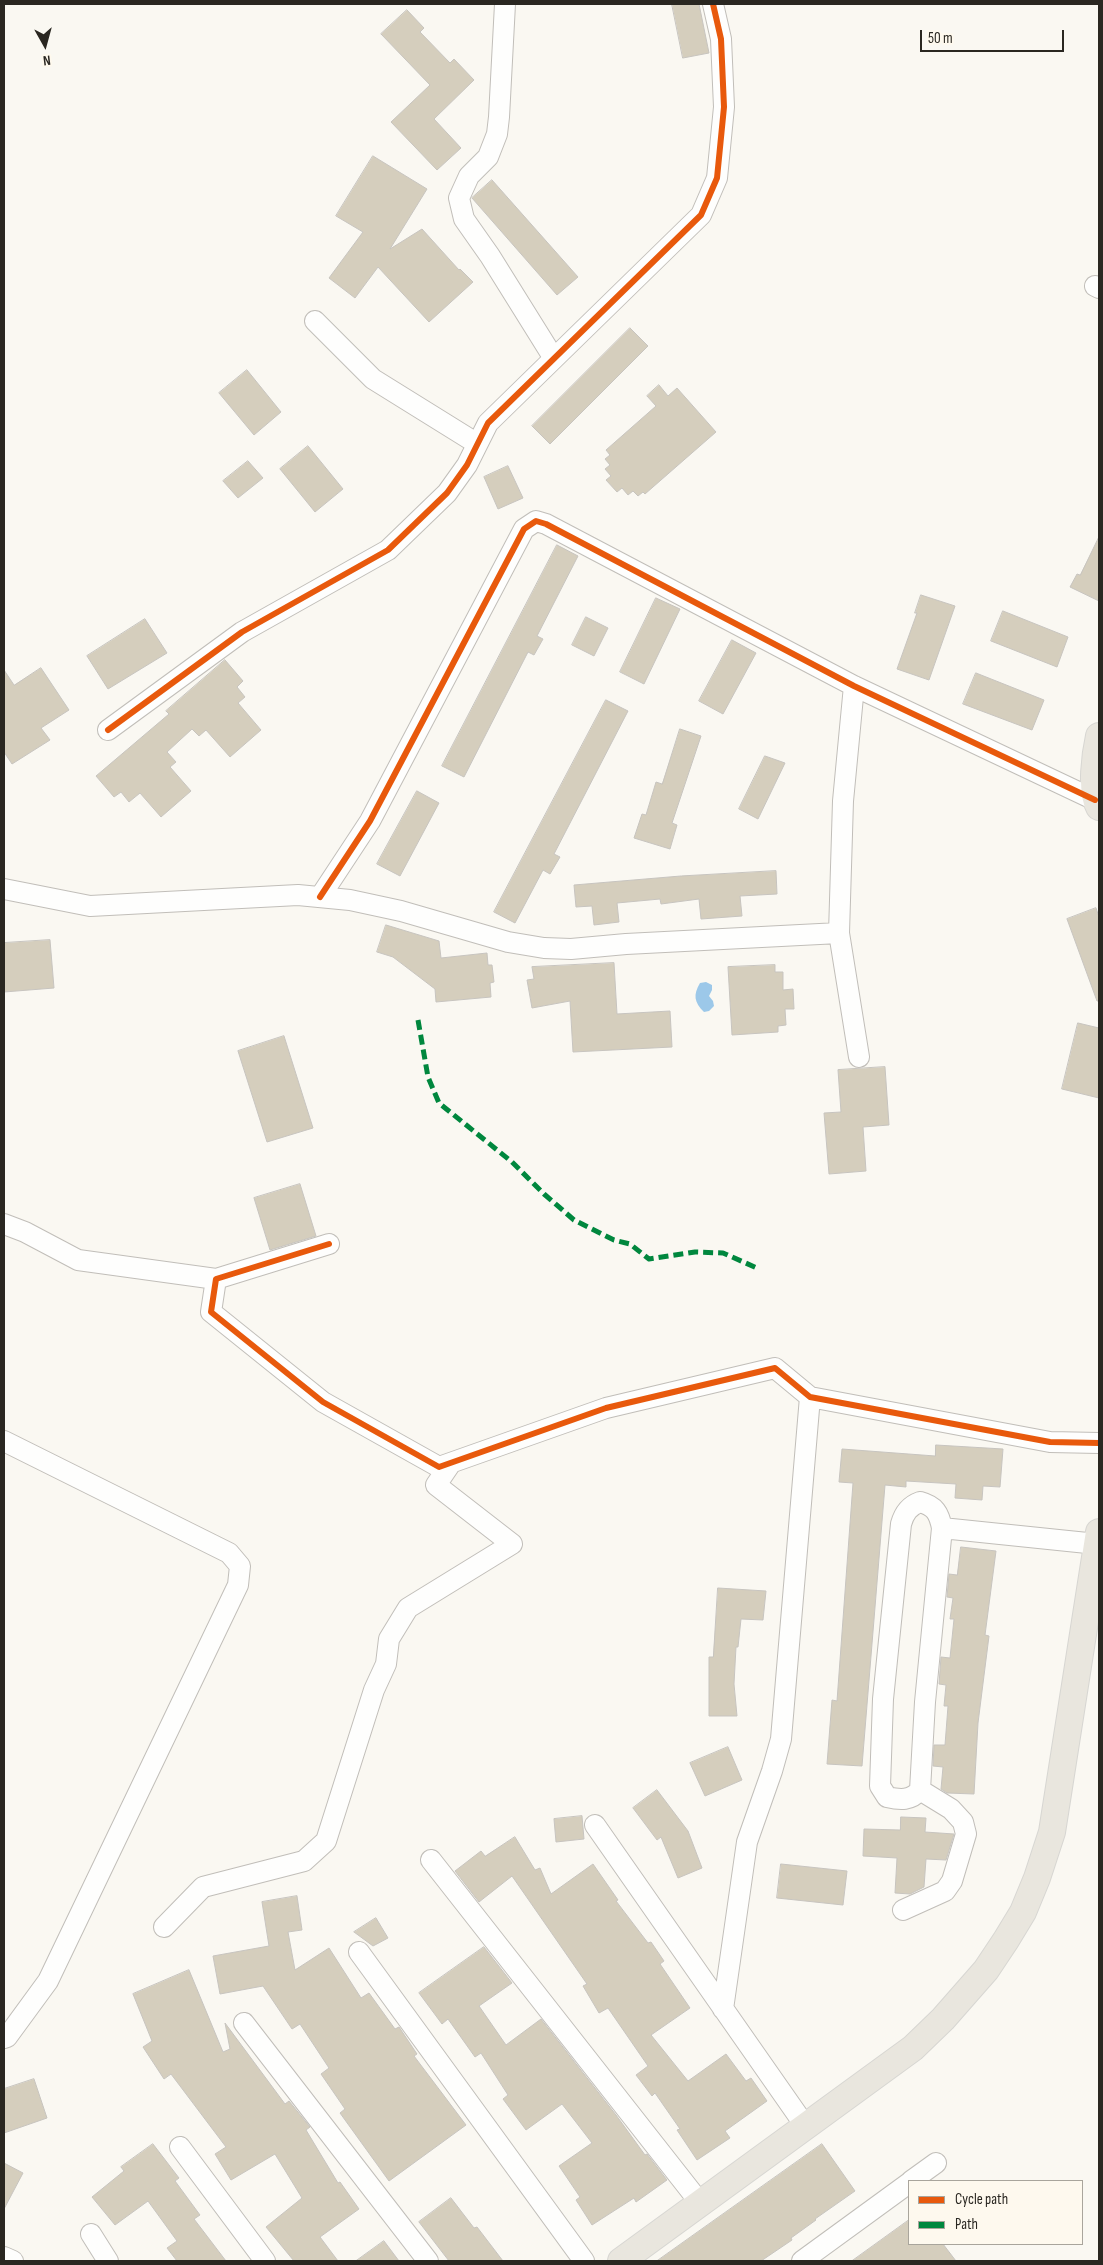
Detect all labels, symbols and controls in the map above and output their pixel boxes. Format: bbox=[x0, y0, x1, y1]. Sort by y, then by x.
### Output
north arrow bbox=[20, 20, 70, 70]
scale bar bbox=[923, 20, 1067, 52]
text: 50 m bbox=[928, 29, 953, 48]
text: N bbox=[42, 51, 52, 69]
legend bbox=[908, 2180, 1083, 2245]
text: Cycle path bbox=[955, 2190, 1008, 2209]
text: Path bbox=[955, 2215, 978, 2234]

